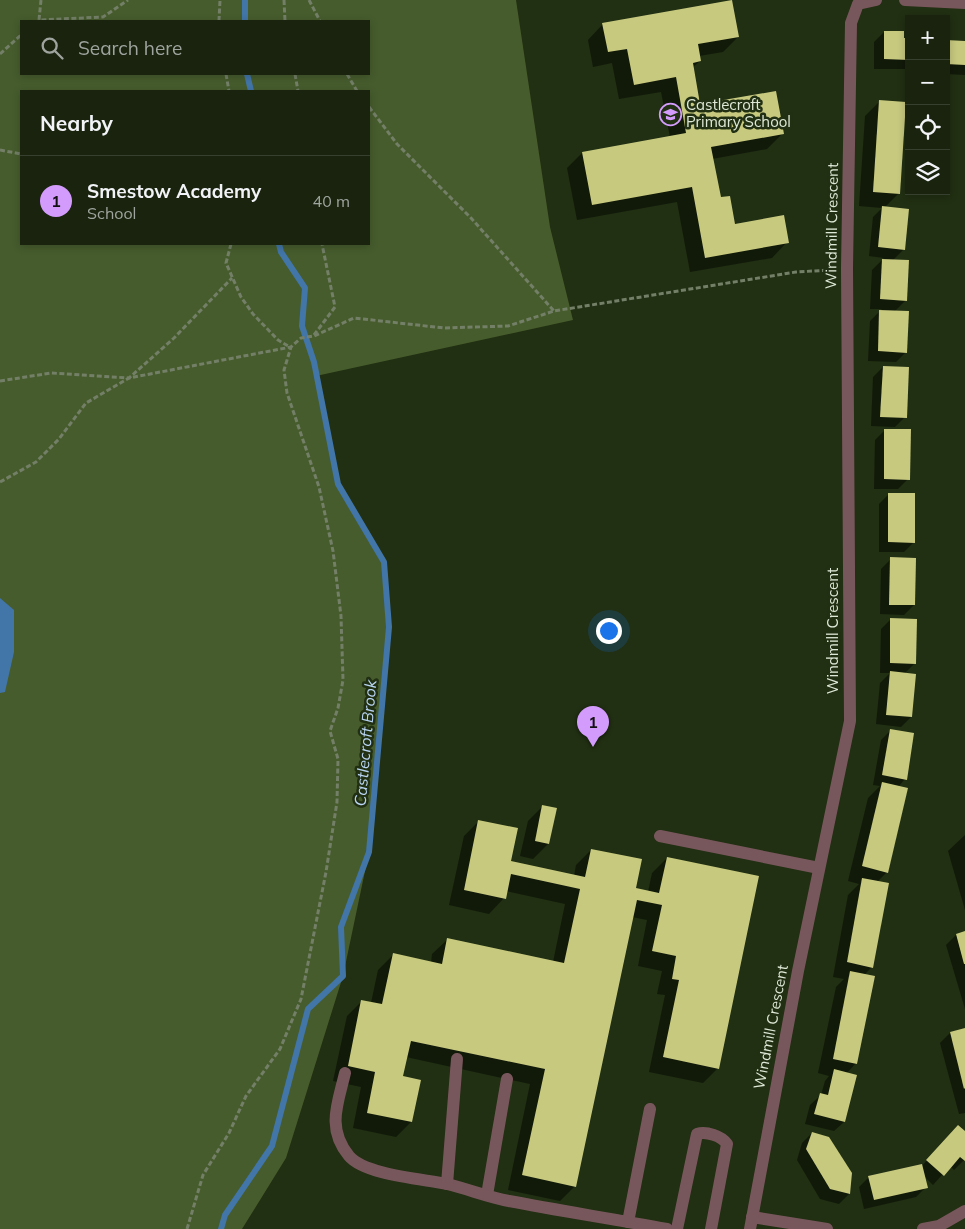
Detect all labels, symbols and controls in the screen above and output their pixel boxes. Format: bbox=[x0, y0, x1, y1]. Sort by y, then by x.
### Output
map controls bbox=[905, 15, 950, 195]
button: + bbox=[905, 15, 950, 60]
search box bbox=[20, 20, 370, 75]
icon: search bbox=[38, 34, 66, 62]
text: Search here bbox=[78, 36, 182, 60]
button: − bbox=[905, 60, 950, 105]
place label: Castlecroft Primary School bbox=[686, 95, 791, 131]
school or university icon: Castlecroft Primary School bbox=[658, 102, 682, 126]
button: locate bbox=[905, 105, 950, 150]
text: Nearby bbox=[40, 110, 113, 136]
button: layers bbox=[905, 150, 950, 195]
street label: Windmill Crescent bbox=[821, 163, 842, 289]
text: Smestow Academy bbox=[87, 179, 261, 203]
text: 1 bbox=[51, 191, 61, 211]
text: 40 m bbox=[313, 191, 350, 211]
text: School bbox=[87, 203, 136, 223]
street label: Windmill Crescent bbox=[823, 568, 842, 694]
your location bbox=[596, 618, 622, 644]
water label: Castlecroft Brook bbox=[350, 678, 381, 807]
pin: 1 bbox=[577, 706, 609, 747]
street label: Windmill Crescent bbox=[749, 963, 792, 1091]

